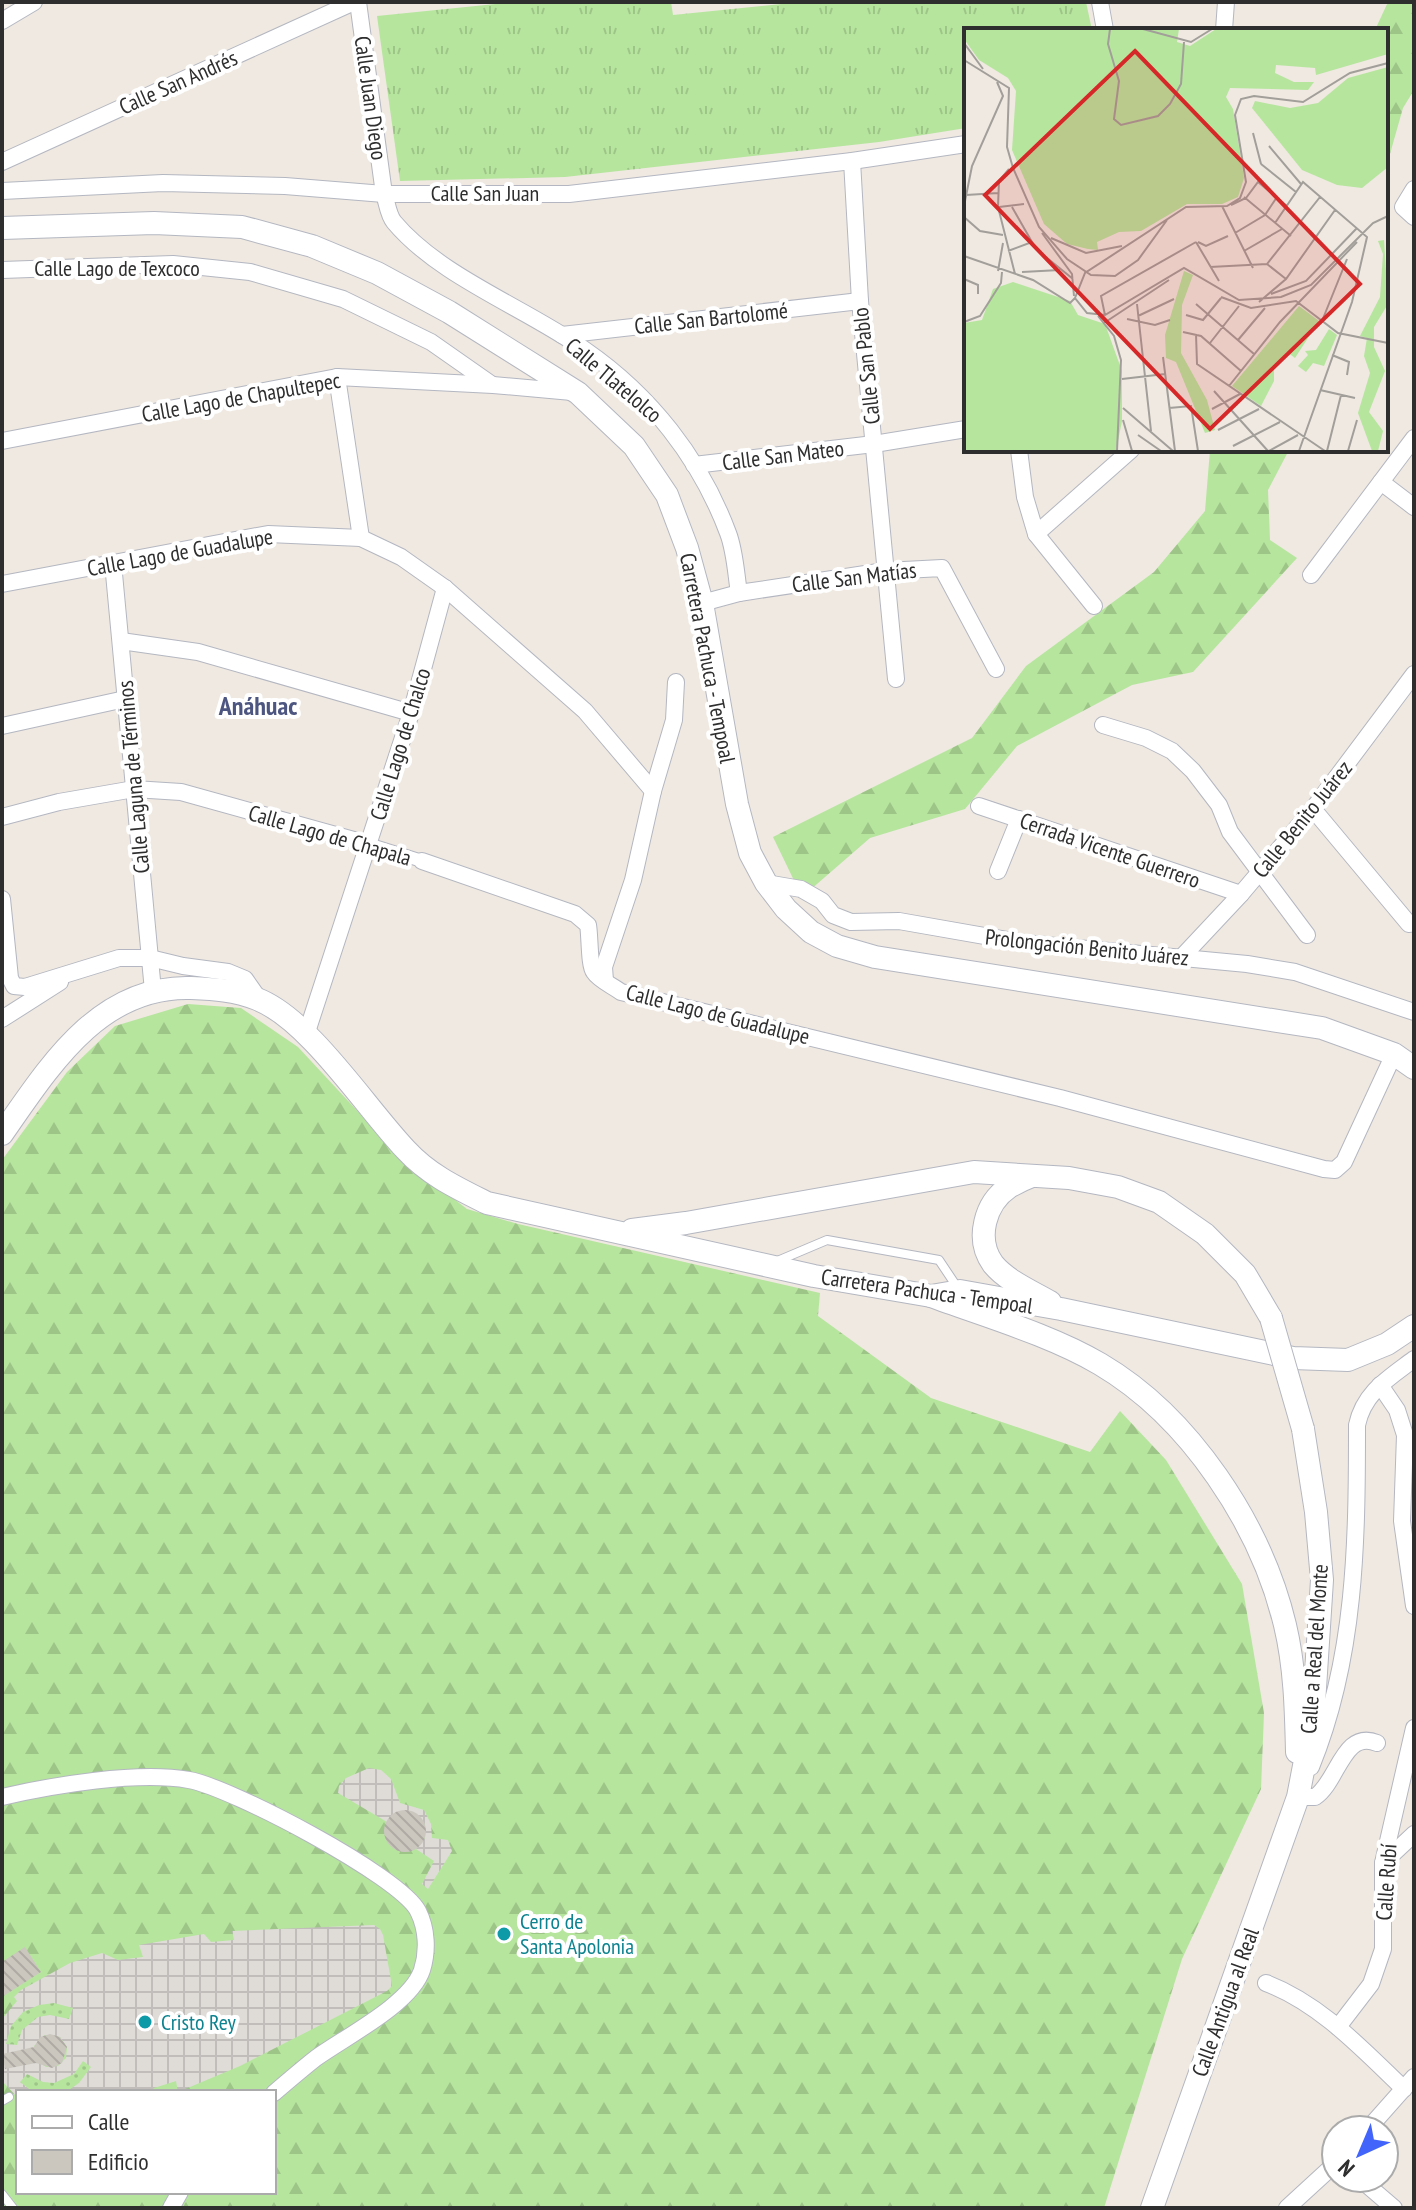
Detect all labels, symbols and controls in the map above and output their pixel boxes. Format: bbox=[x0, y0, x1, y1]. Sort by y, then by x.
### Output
inset map bbox=[964, 28, 1388, 452]
street label: Calle Juan Diego bbox=[348, 34, 394, 162]
street label: Calle San Andrés bbox=[114, 43, 242, 121]
street label: Calle San Juan bbox=[431, 179, 539, 207]
street label: Calle Lago de Texcoco bbox=[34, 254, 200, 282]
street label: Calle San Bartolomé bbox=[633, 296, 789, 340]
street label: Calle San Pablo bbox=[846, 306, 886, 426]
street label: Calle Tlatelolco bbox=[560, 332, 668, 428]
street label: Calle Lago de Chapultepec bbox=[139, 366, 343, 428]
street label: Calle San Mateo bbox=[721, 434, 845, 476]
street label: Calle Lago de Guadalupe bbox=[85, 522, 275, 582]
street label: Carretera Pachuca - Tempoal bbox=[674, 551, 742, 766]
street label: Calle San Matías bbox=[790, 555, 918, 599]
street label: Calle Lago de Chalco bbox=[364, 664, 436, 824]
street label: Calle Laguna de Términos bbox=[111, 679, 155, 875]
district label: Anáhuac bbox=[218, 689, 297, 722]
street label: Calle Benito Juárez bbox=[1246, 755, 1358, 883]
street label: Calle Lago de Chapala bbox=[245, 798, 415, 872]
street label: Cerrada Vicente Guerrero bbox=[1016, 806, 1204, 894]
street label: Prolongación Benito Juárez bbox=[984, 922, 1190, 972]
street label: Calle Lago de Guadalupe bbox=[623, 978, 813, 1050]
street label: Carretera Pachuca - Tempoal bbox=[819, 1262, 1036, 1320]
street label: Calle a Real del Monte bbox=[1294, 1563, 1334, 1735]
street label: Calle Rubí bbox=[1369, 1842, 1403, 1921]
place label: Cerro de Santa Apolonia bbox=[520, 1907, 634, 1960]
street label: Calle Antigua al Real bbox=[1185, 1923, 1265, 2080]
marker: Cerro de Santa Apolonia bbox=[495, 1925, 513, 1943]
place label: Cristo Rey bbox=[161, 2008, 236, 2036]
marker: Cristo Rey bbox=[136, 2013, 154, 2031]
legend bbox=[16, 2090, 276, 2194]
text: Calle bbox=[88, 2106, 129, 2137]
north arrow bbox=[1320, 2114, 1400, 2194]
text: Edificio bbox=[88, 2146, 149, 2177]
text: N bbox=[1332, 2154, 1360, 2183]

